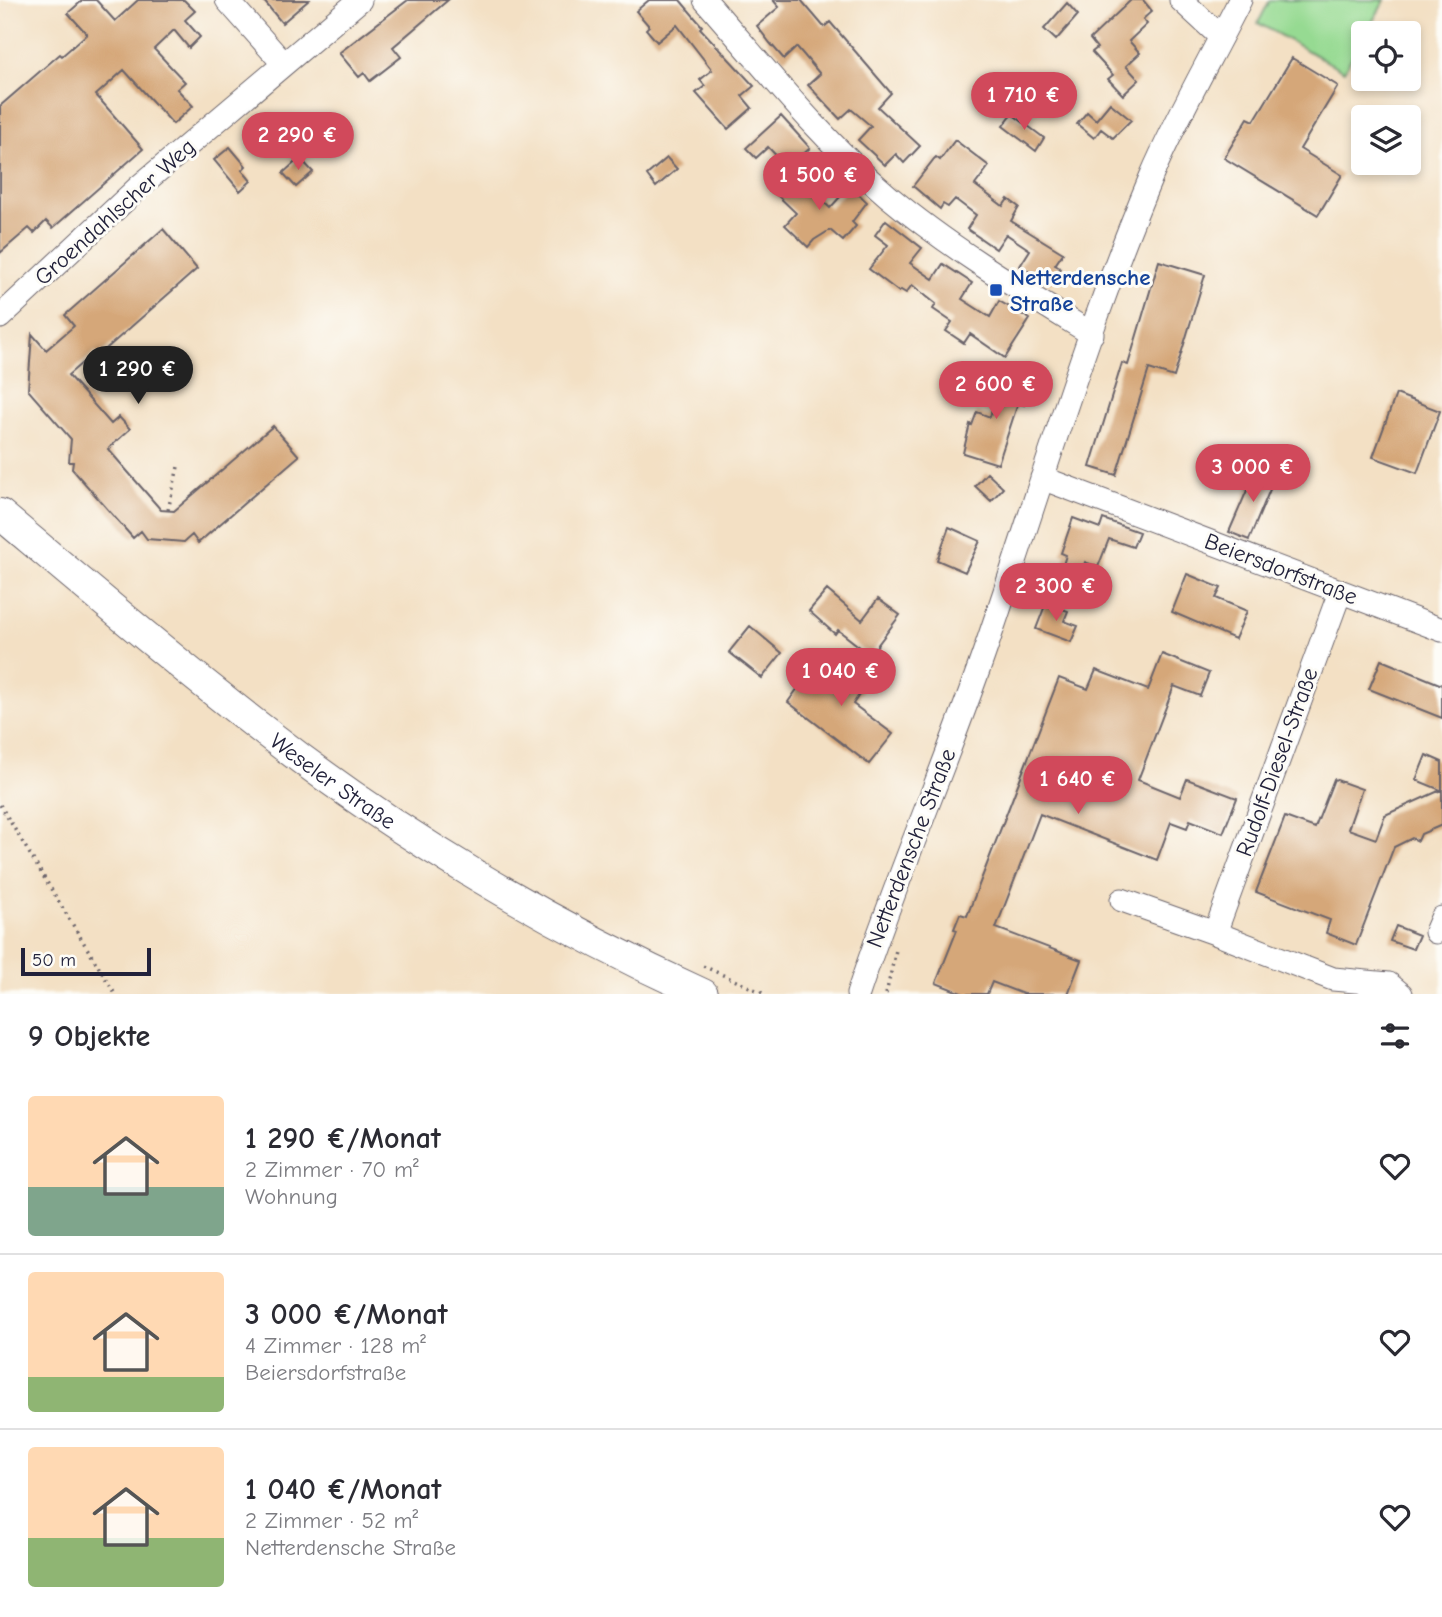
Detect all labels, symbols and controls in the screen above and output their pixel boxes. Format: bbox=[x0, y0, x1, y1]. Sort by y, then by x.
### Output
map controls bbox=[1351, 21, 1421, 175]
button: locate bbox=[1351, 21, 1421, 91]
pin: 1 710 € bbox=[959, 72, 1089, 132]
text: 1 710 € bbox=[987, 81, 1061, 108]
button: layers bbox=[1351, 105, 1421, 175]
pin: 2 290 € bbox=[233, 113, 363, 172]
text: 2 290 € bbox=[258, 121, 338, 148]
street label: Groendahlscher Weg bbox=[29, 133, 201, 291]
pin: 1 500 € bbox=[754, 152, 884, 212]
text: 1 500 € bbox=[779, 161, 859, 188]
place label: Netterdensche Straße bbox=[1010, 264, 1151, 317]
marker: Netterdensche Straße bbox=[988, 282, 1004, 298]
pin: 1 290 € bbox=[73, 346, 203, 406]
text: 1 290 € bbox=[99, 355, 177, 382]
pin: 2 600 € bbox=[931, 362, 1061, 421]
text: 2 600 € bbox=[955, 370, 1037, 397]
pin: 3 000 € bbox=[1188, 444, 1318, 504]
text: 3 000 € bbox=[1211, 453, 1295, 480]
street label: Beiersdorfstraße bbox=[1201, 527, 1361, 611]
pin: 2 300 € bbox=[991, 564, 1121, 623]
text: 2 300 € bbox=[1015, 572, 1097, 599]
pin: 1 040 € bbox=[776, 648, 906, 708]
text: 1 040 € bbox=[802, 657, 880, 684]
street label: Rudolf-Diesel-Straße bbox=[1230, 664, 1324, 860]
street label: Weseler Straße bbox=[265, 727, 401, 835]
street label: Netterdensche Straße bbox=[861, 745, 961, 951]
pin: 1 640 € bbox=[1013, 756, 1143, 816]
text: 1 640 € bbox=[1039, 765, 1117, 792]
scale bar bbox=[21, 945, 150, 977]
text: 50 m bbox=[32, 949, 76, 971]
icon: filters bbox=[1376, 1017, 1414, 1055]
text: 9 Objekte bbox=[28, 1019, 150, 1054]
text: 1 290 €/Monat bbox=[245, 1121, 441, 1156]
icon: home bbox=[84, 1124, 168, 1208]
icon: heart bbox=[1376, 1147, 1414, 1185]
text: 2 Zimmer · 70 m² bbox=[245, 1156, 419, 1183]
text: Wohnung bbox=[245, 1183, 338, 1210]
text: 3 000 €/Monat bbox=[245, 1297, 448, 1332]
icon: home bbox=[84, 1300, 168, 1384]
icon: heart bbox=[1376, 1323, 1414, 1361]
text: 4 Zimmer · 128 m² bbox=[245, 1332, 426, 1359]
text: Beiersdorfstraße bbox=[245, 1359, 406, 1386]
text: 1 040 €/Monat bbox=[245, 1472, 441, 1507]
icon: home bbox=[84, 1475, 168, 1559]
icon: heart bbox=[1376, 1498, 1414, 1536]
text: 2 Zimmer · 52 m² bbox=[245, 1507, 418, 1534]
text: Netterdensche Straße bbox=[245, 1534, 456, 1561]

